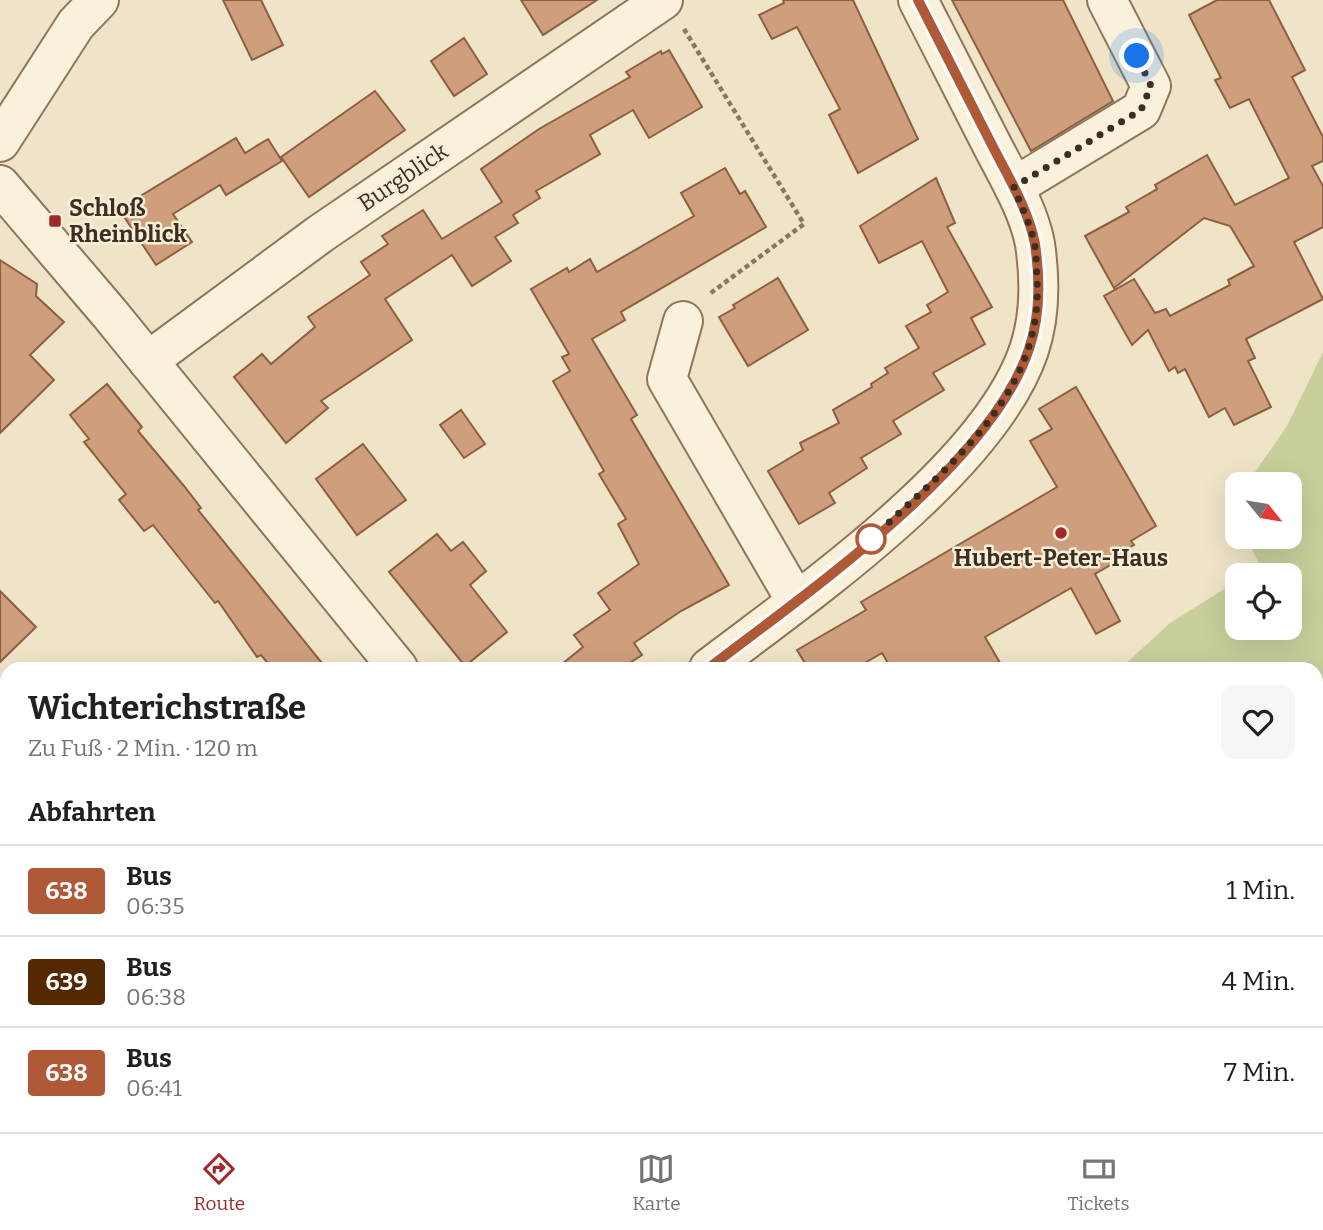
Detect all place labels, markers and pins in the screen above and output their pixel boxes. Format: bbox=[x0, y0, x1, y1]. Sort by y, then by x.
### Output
place label: Schloß Rheinblick bbox=[69, 194, 187, 248]
marker: Schloß Rheinblick bbox=[47, 213, 63, 229]
unlabelled marker bbox=[856, 524, 886, 554]
marker: Hubert-Peter-Haus bbox=[1053, 525, 1069, 541]
place label: Hubert-Peter-Haus bbox=[954, 544, 1168, 572]

